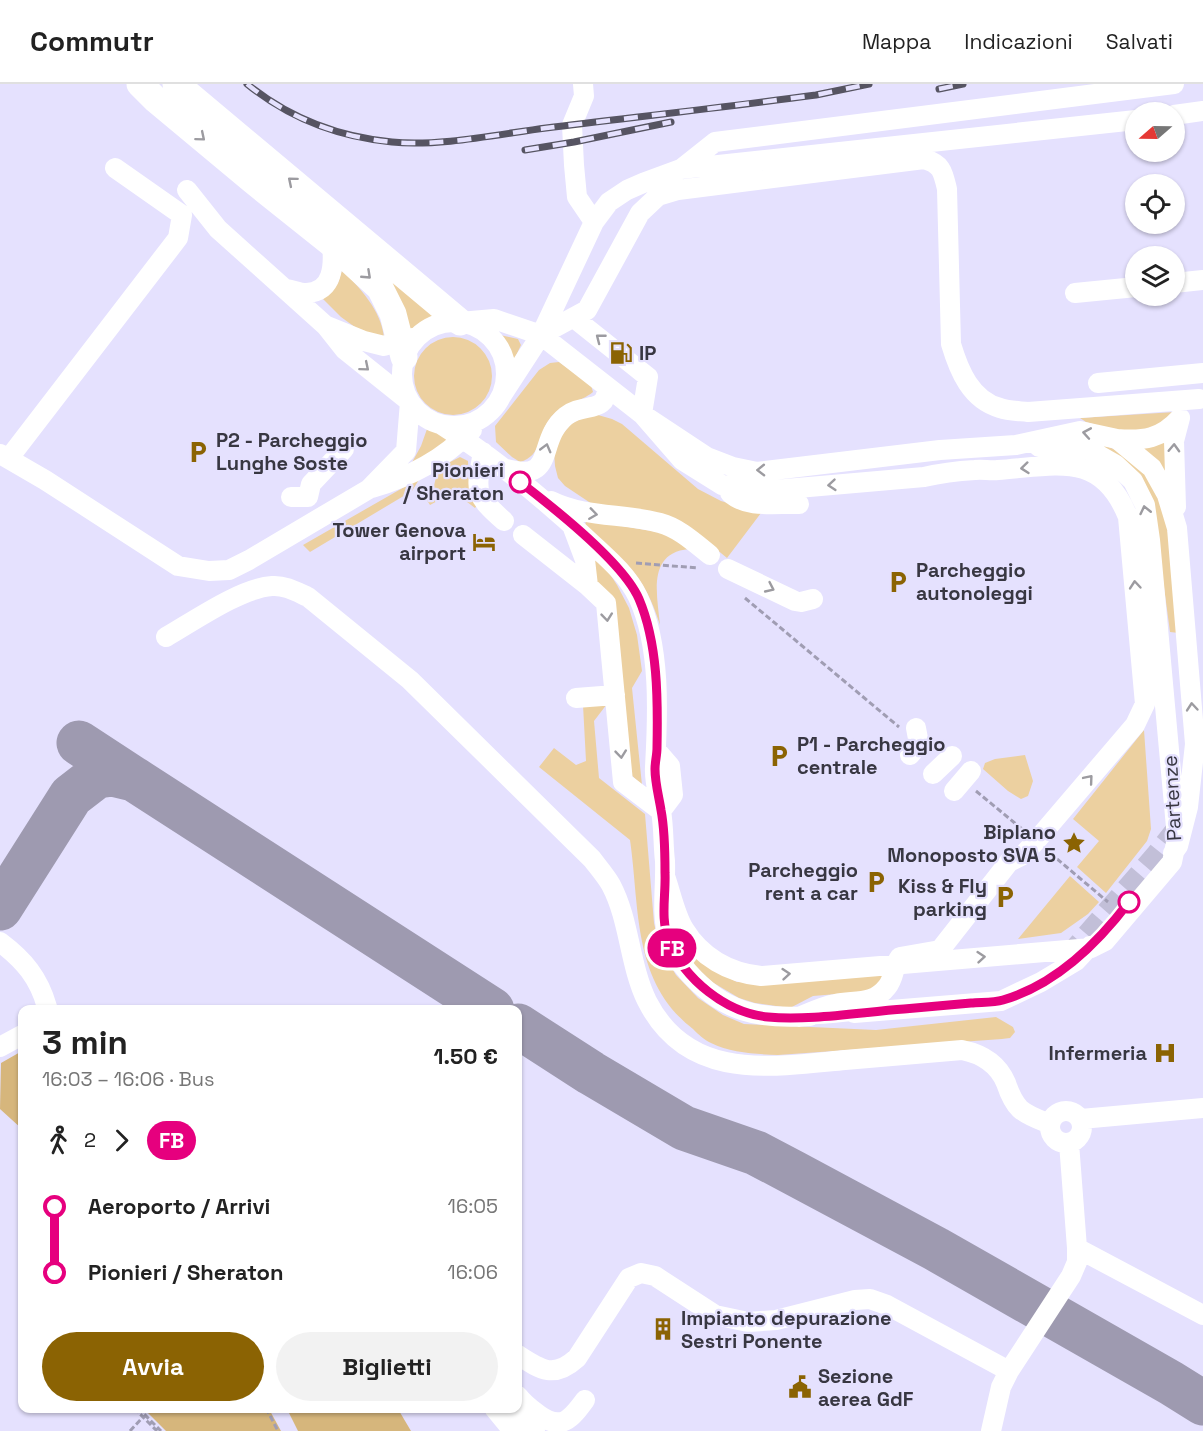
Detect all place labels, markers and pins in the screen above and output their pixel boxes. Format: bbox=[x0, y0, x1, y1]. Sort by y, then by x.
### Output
fuel station icon: IP bbox=[608, 340, 634, 366]
place label: IP bbox=[639, 340, 656, 366]
place label: P2 - Parcheggio Lunghe Soste bbox=[216, 427, 367, 476]
parking icon: P2 - Parcheggio Lunghe Soste bbox=[185, 439, 211, 465]
place label: Pionieri / Sheraton bbox=[402, 457, 504, 506]
marker: Pionieri / Sheraton bbox=[509, 471, 531, 493]
place label: Tower Genova airport bbox=[332, 517, 466, 566]
hotel icon: Tower Genova airport bbox=[471, 529, 497, 555]
place label: Parcheggio autonoleggi bbox=[916, 557, 1033, 606]
parking icon: Parcheggio autonoleggi bbox=[885, 569, 911, 595]
place label: P1 - Parcheggio centrale bbox=[797, 731, 946, 780]
parking icon: P1 - Parcheggio centrale bbox=[766, 743, 792, 769]
place label: Biplano Monoposto SVA 5 bbox=[887, 819, 1056, 868]
place icon: Biplano Monoposto SVA 5 bbox=[1061, 830, 1087, 856]
place label: Parcheggio rent a car bbox=[748, 857, 858, 906]
parking icon: Parcheggio rent a car bbox=[863, 869, 889, 895]
place label: Kiss & Fly parking bbox=[898, 873, 987, 922]
parking icon: Kiss & Fly parking bbox=[992, 884, 1018, 910]
unlabelled marker bbox=[1118, 891, 1140, 913]
place label: Infermeria bbox=[1048, 1040, 1147, 1066]
hospital icon: Infermeria bbox=[1152, 1040, 1178, 1066]
place label: Impianto depurazione Sestri Ponente bbox=[681, 1305, 892, 1354]
building icon: Impianto depurazione Sestri Ponente bbox=[650, 1316, 676, 1342]
place label: Sezione aerea GdF bbox=[818, 1363, 914, 1412]
public building icon: Sezione aerea GdF bbox=[787, 1374, 813, 1400]

